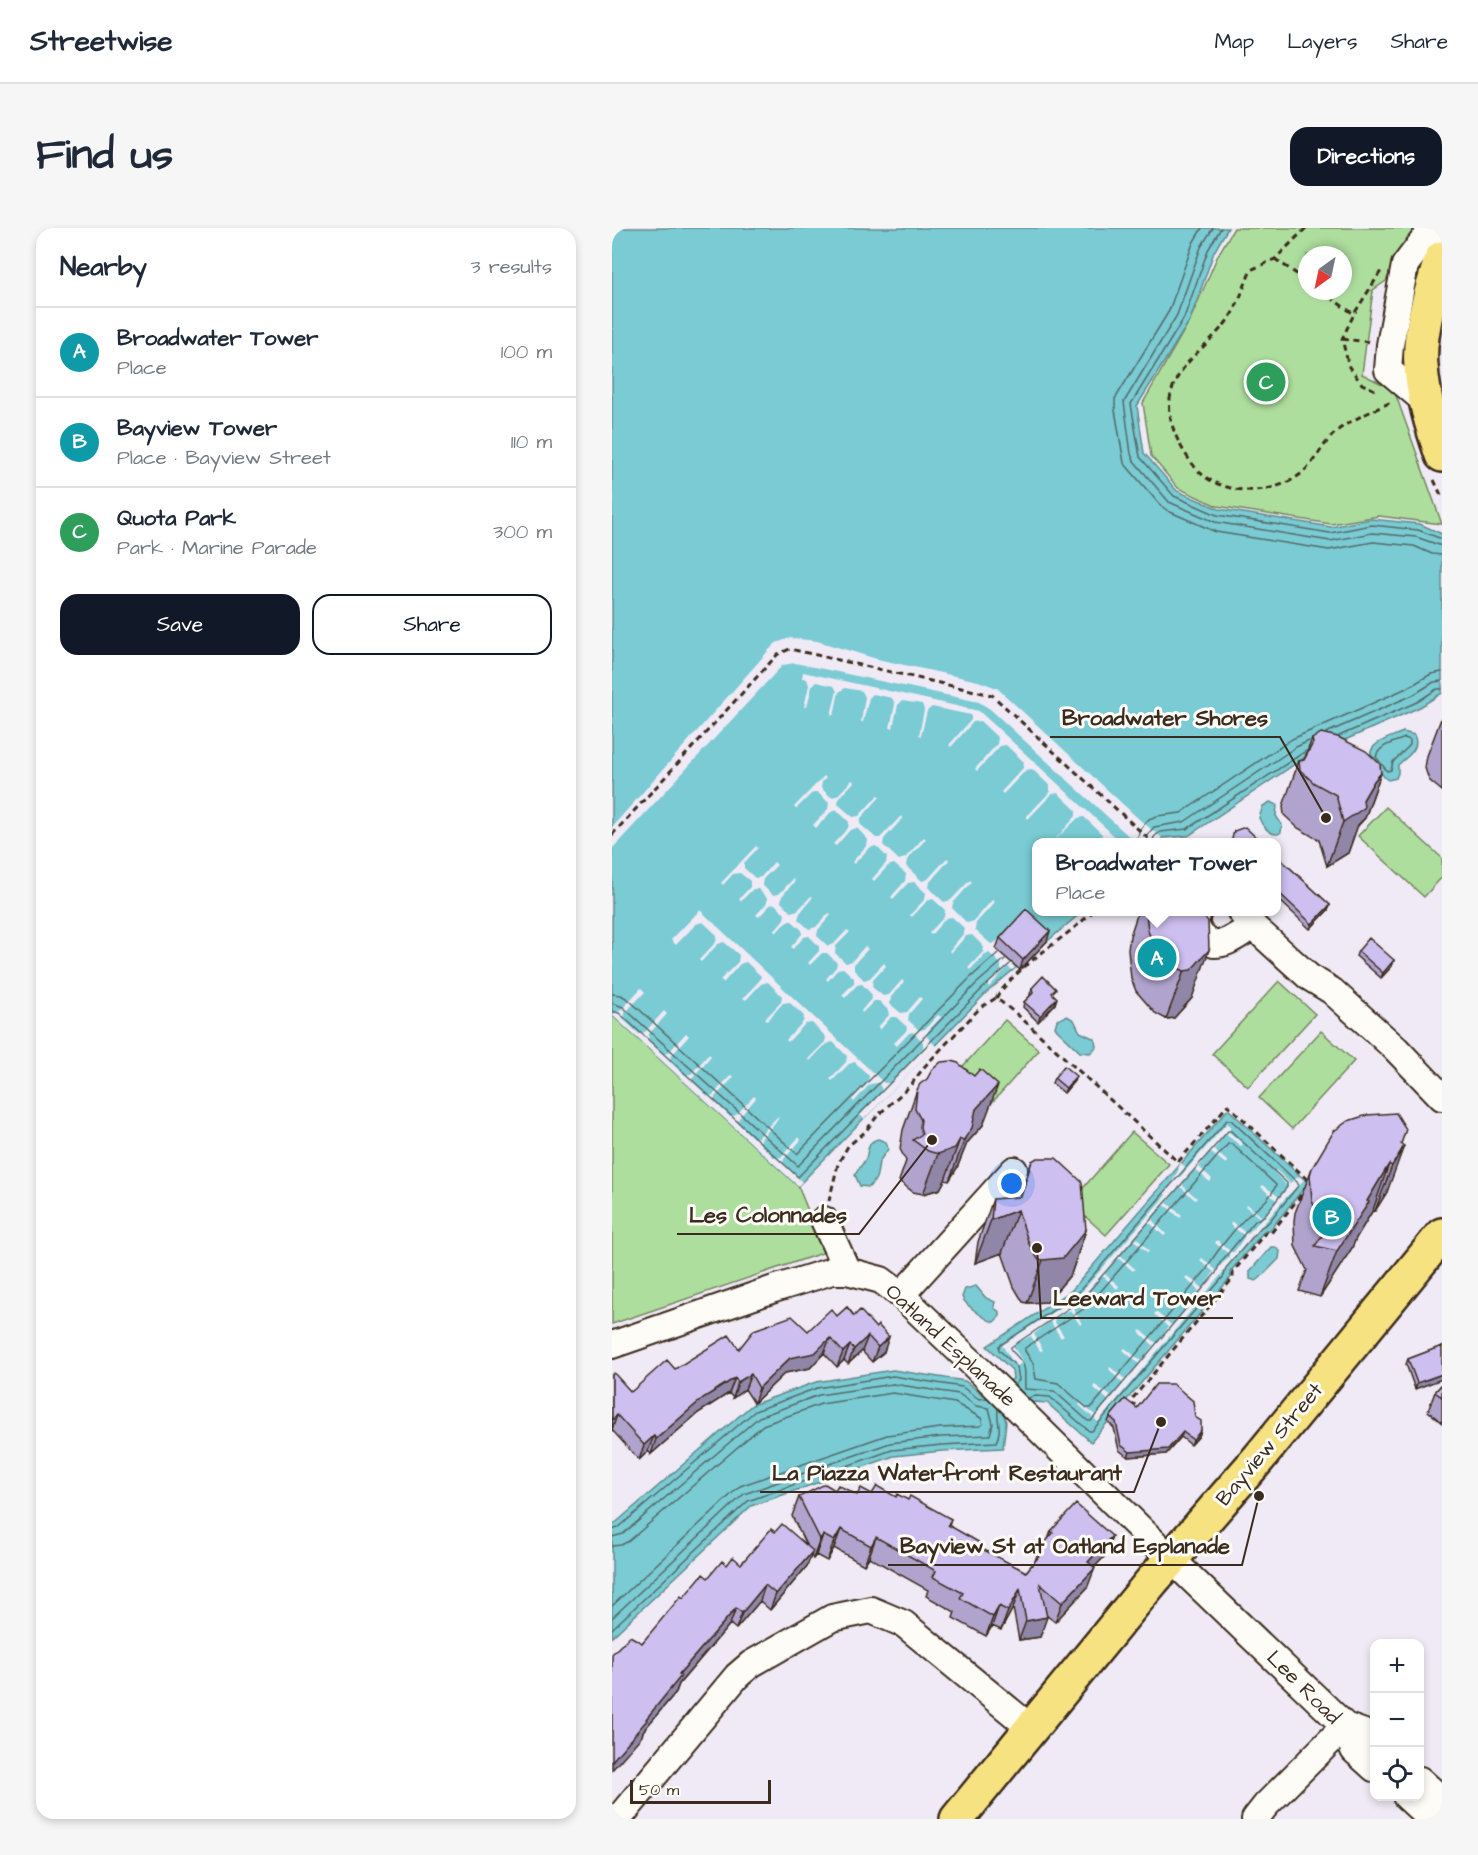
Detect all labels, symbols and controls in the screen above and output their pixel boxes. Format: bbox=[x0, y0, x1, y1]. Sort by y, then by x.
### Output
text: Streetwise bbox=[30, 22, 172, 61]
text: Map bbox=[1214, 27, 1254, 56]
text: Layers bbox=[1287, 27, 1357, 56]
text: Share bbox=[1390, 27, 1448, 56]
text: Find us bbox=[36, 127, 173, 185]
button: Directions bbox=[1290, 127, 1442, 186]
north arrow bbox=[1298, 246, 1352, 300]
text: Nearby bbox=[60, 249, 147, 285]
text: 3 results bbox=[470, 253, 552, 281]
text: Broadwater Tower bbox=[117, 323, 318, 354]
text: A bbox=[73, 338, 86, 366]
text: 100 m bbox=[501, 338, 552, 366]
text: Place bbox=[117, 354, 167, 382]
pin: C bbox=[1246, 360, 1286, 404]
text: Bayview Tower bbox=[117, 413, 277, 444]
text: B bbox=[72, 428, 87, 456]
text: 110 m bbox=[511, 428, 552, 456]
text: Place · Bayview Street bbox=[117, 444, 331, 472]
text: Quota Park bbox=[117, 503, 236, 534]
text: C bbox=[72, 518, 87, 546]
text: 300 m bbox=[493, 518, 552, 546]
text: Park · Marine Parade bbox=[117, 534, 317, 562]
button: Save bbox=[60, 594, 300, 655]
button: Share bbox=[312, 594, 552, 655]
callout: Broadwater Shores bbox=[1050, 697, 1280, 737]
text: Broadwater Shores bbox=[1062, 703, 1268, 734]
popup bbox=[1032, 838, 1281, 916]
text: Broadwater Tower bbox=[1056, 848, 1257, 879]
text: Place bbox=[1056, 879, 1105, 907]
pin: A bbox=[1138, 936, 1176, 980]
your location bbox=[997, 1169, 1026, 1198]
callout: Les Colonnades bbox=[677, 1194, 859, 1234]
pin: B bbox=[1312, 1194, 1352, 1240]
text: Les Colonnades bbox=[689, 1200, 847, 1231]
street label: Oatland Esplanade bbox=[878, 1277, 1022, 1414]
callout: Leeward Tower bbox=[1041, 1278, 1233, 1318]
text: Leeward Tower bbox=[1053, 1283, 1222, 1314]
street label: Bayview Street bbox=[1209, 1376, 1331, 1513]
callout: La Piazza Waterfront Restaurant bbox=[760, 1452, 1134, 1492]
text: La Piazza Waterfront Restaurant bbox=[772, 1458, 1123, 1489]
callout: Bayview St at Oatland Esplanade bbox=[888, 1525, 1242, 1565]
text: Bayview St at Oatland Esplanade bbox=[900, 1531, 1230, 1564]
map controls bbox=[1370, 1639, 1424, 1801]
button: + bbox=[1370, 1639, 1424, 1693]
street label: Lee Road bbox=[1260, 1644, 1347, 1731]
button: − bbox=[1370, 1693, 1424, 1747]
button: locate bbox=[1370, 1747, 1424, 1801]
scale bar bbox=[630, 1777, 771, 1804]
text: 50 m bbox=[639, 1779, 679, 1801]

